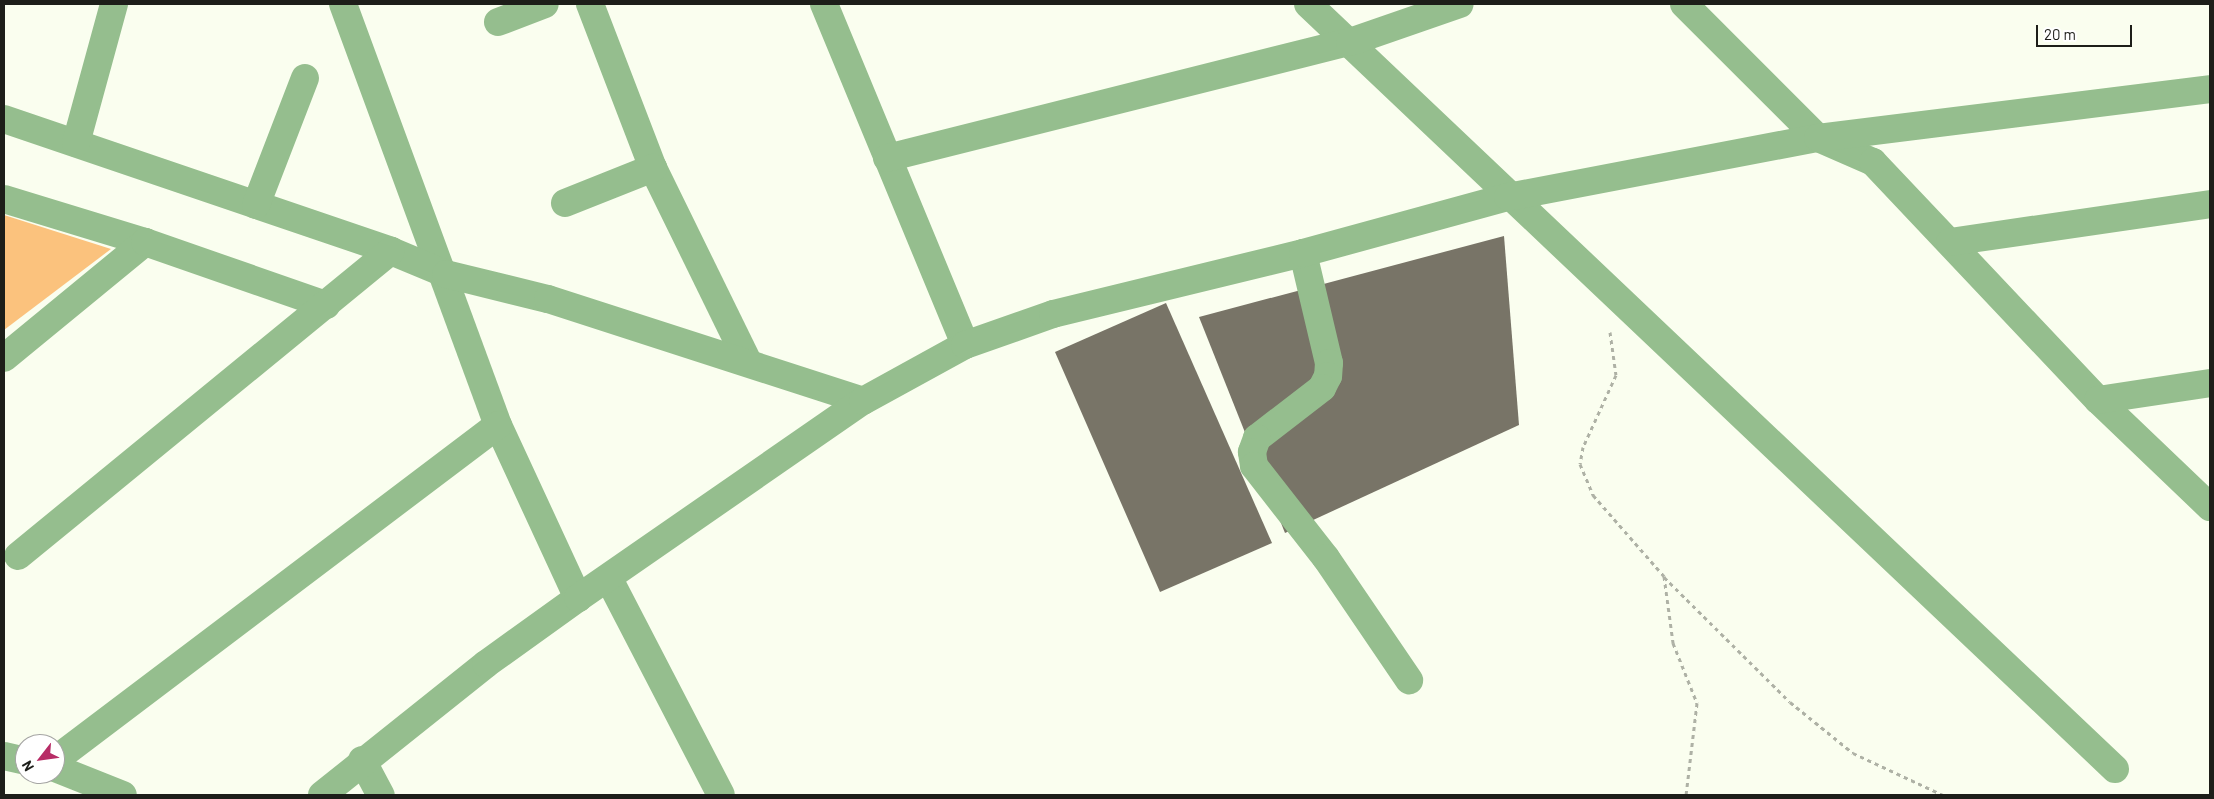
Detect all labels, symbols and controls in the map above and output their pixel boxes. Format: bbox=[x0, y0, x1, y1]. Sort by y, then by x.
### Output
scale bar bbox=[2039, 15, 2135, 47]
text: 20 m bbox=[2044, 25, 2076, 43]
north arrow bbox=[15, 734, 65, 784]
text: N bbox=[18, 758, 37, 775]

